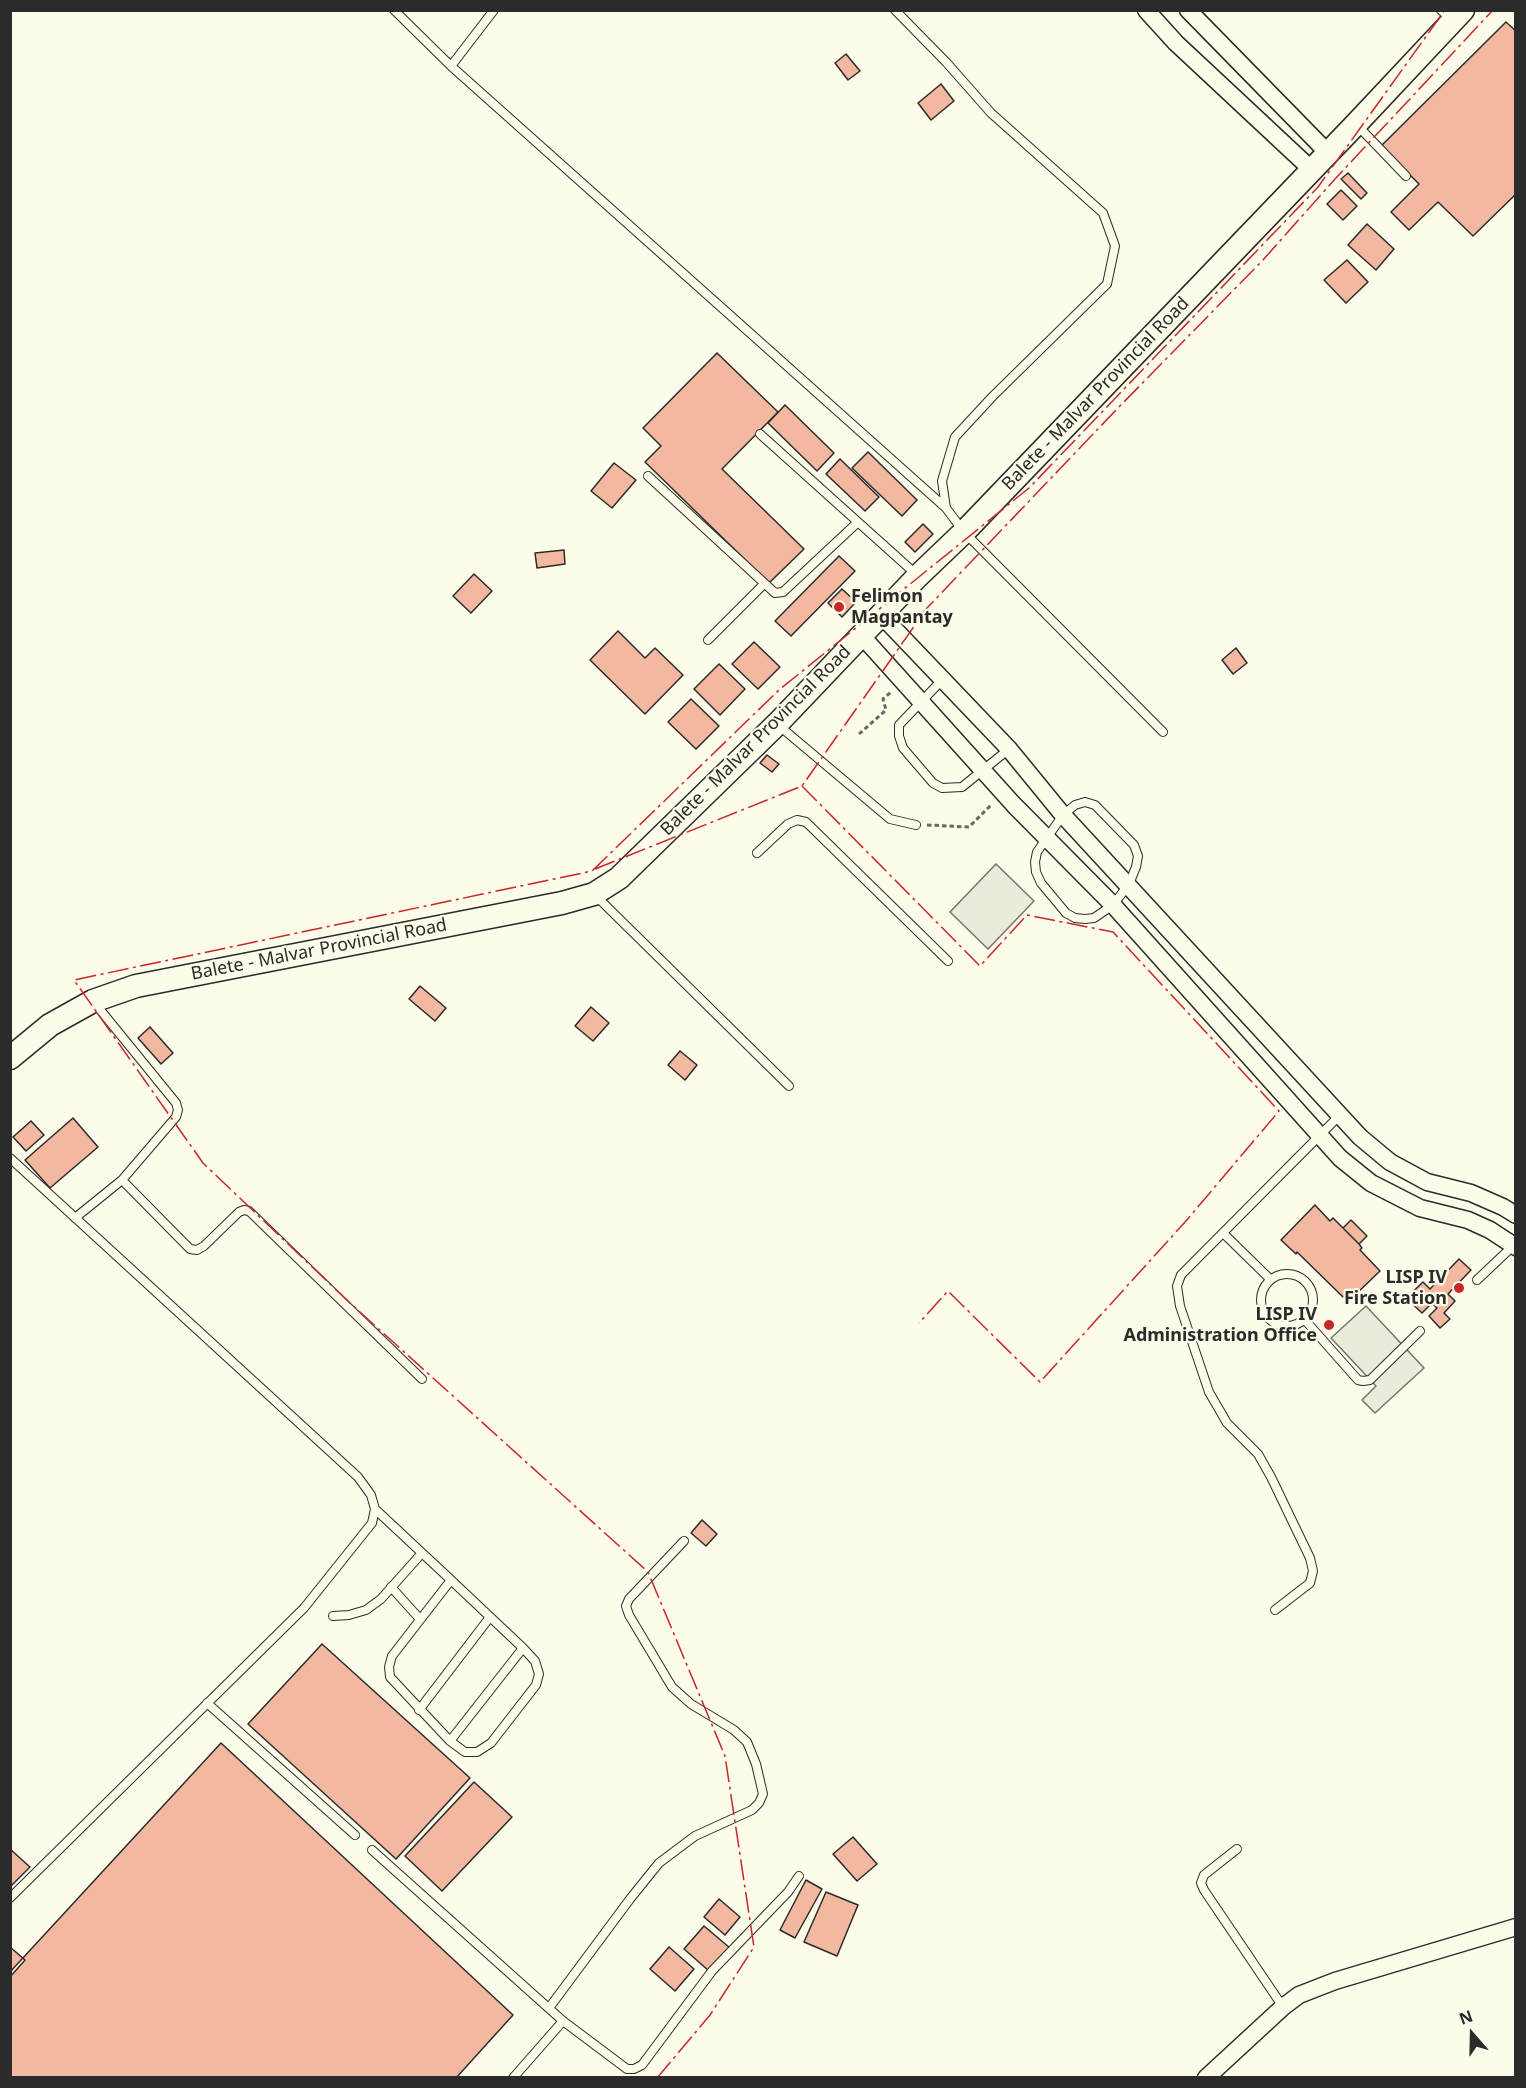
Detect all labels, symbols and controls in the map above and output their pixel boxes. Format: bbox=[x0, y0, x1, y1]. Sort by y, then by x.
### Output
street label: Balete - Malvar Provincial Road bbox=[998, 293, 1194, 495]
place label: Felimon Magpantay bbox=[851, 586, 953, 628]
marker: Felimon Magpantay bbox=[832, 600, 846, 614]
street label: Balete - Malvar Provincial Road bbox=[656, 641, 856, 841]
street label: Balete - Malvar Provincial Road bbox=[189, 915, 449, 985]
place label: LISP IV Fire Station bbox=[1344, 1267, 1447, 1310]
marker: LISP IV Fire Station bbox=[1452, 1281, 1466, 1295]
place label: LISP IV Administration Office bbox=[1123, 1304, 1317, 1346]
marker: LISP IV Administration Office bbox=[1322, 1318, 1336, 1332]
north arrow bbox=[1442, 2004, 1502, 2064]
text: N bbox=[1456, 2005, 1476, 2030]

